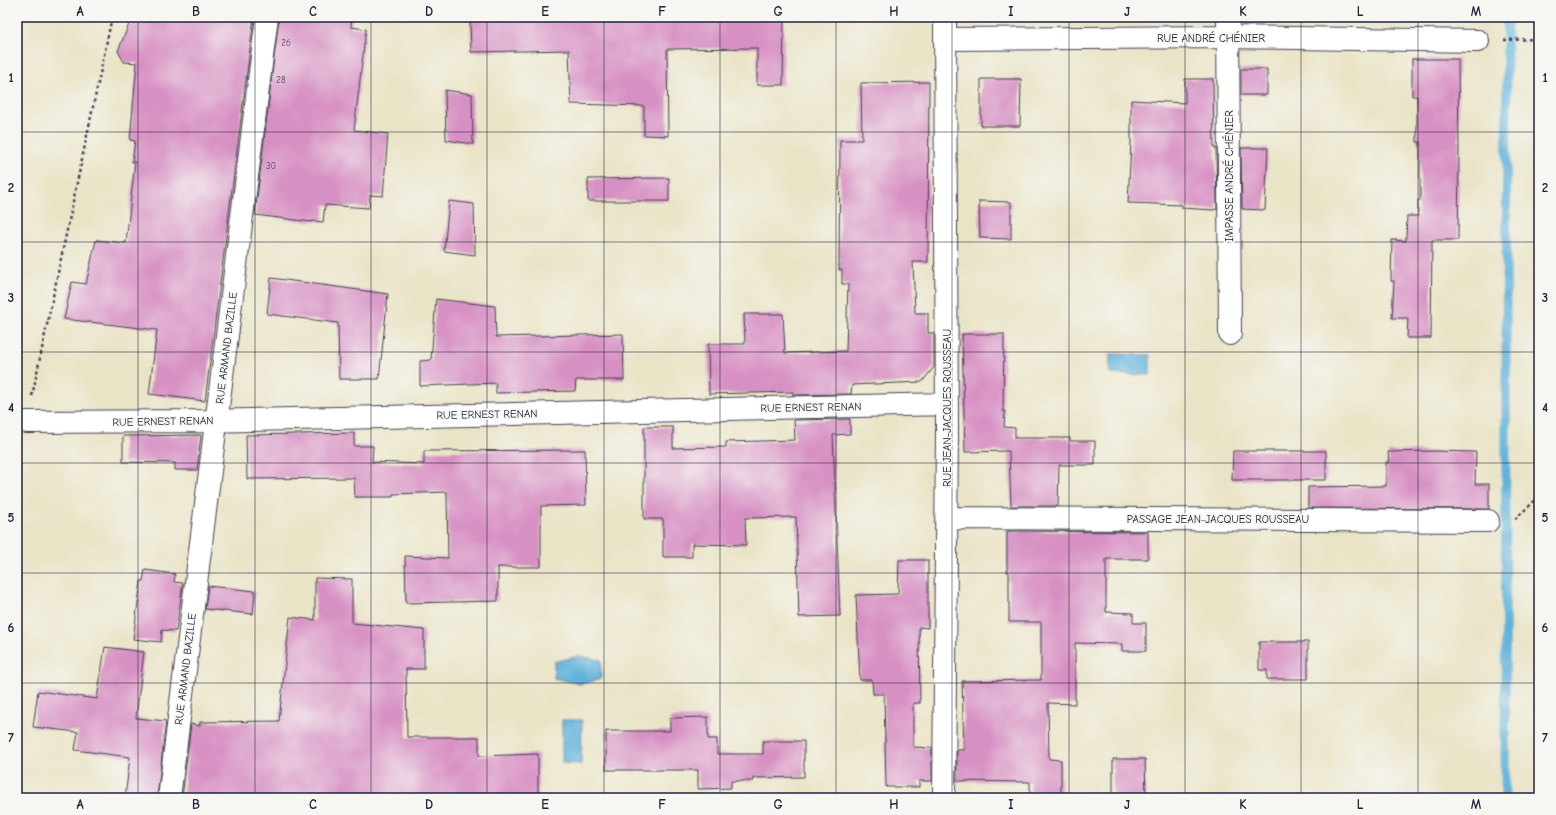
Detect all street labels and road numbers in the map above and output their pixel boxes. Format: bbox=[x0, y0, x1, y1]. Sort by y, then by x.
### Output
street label: RUE ANDRÉ CHÉNIER bbox=[1157, 31, 1265, 45]
street label: IMPASSE ANDRÉ CHÉNIER bbox=[1222, 110, 1236, 242]
street label: RUE ARMAND BAZILLE bbox=[213, 291, 240, 405]
street label: RUE JEAN-JACQUES ROUSSEAU bbox=[941, 329, 954, 487]
street label: RUE ERNEST RENAN bbox=[760, 400, 862, 415]
street label: RUE ERNEST RENAN bbox=[436, 407, 538, 422]
street label: RUE ERNEST RENAN bbox=[112, 414, 214, 429]
street label: PASSAGE JEAN-JACQUES ROUSSEAU bbox=[1127, 513, 1309, 526]
street label: RUE ARMAND BAZILLE bbox=[172, 612, 199, 726]

